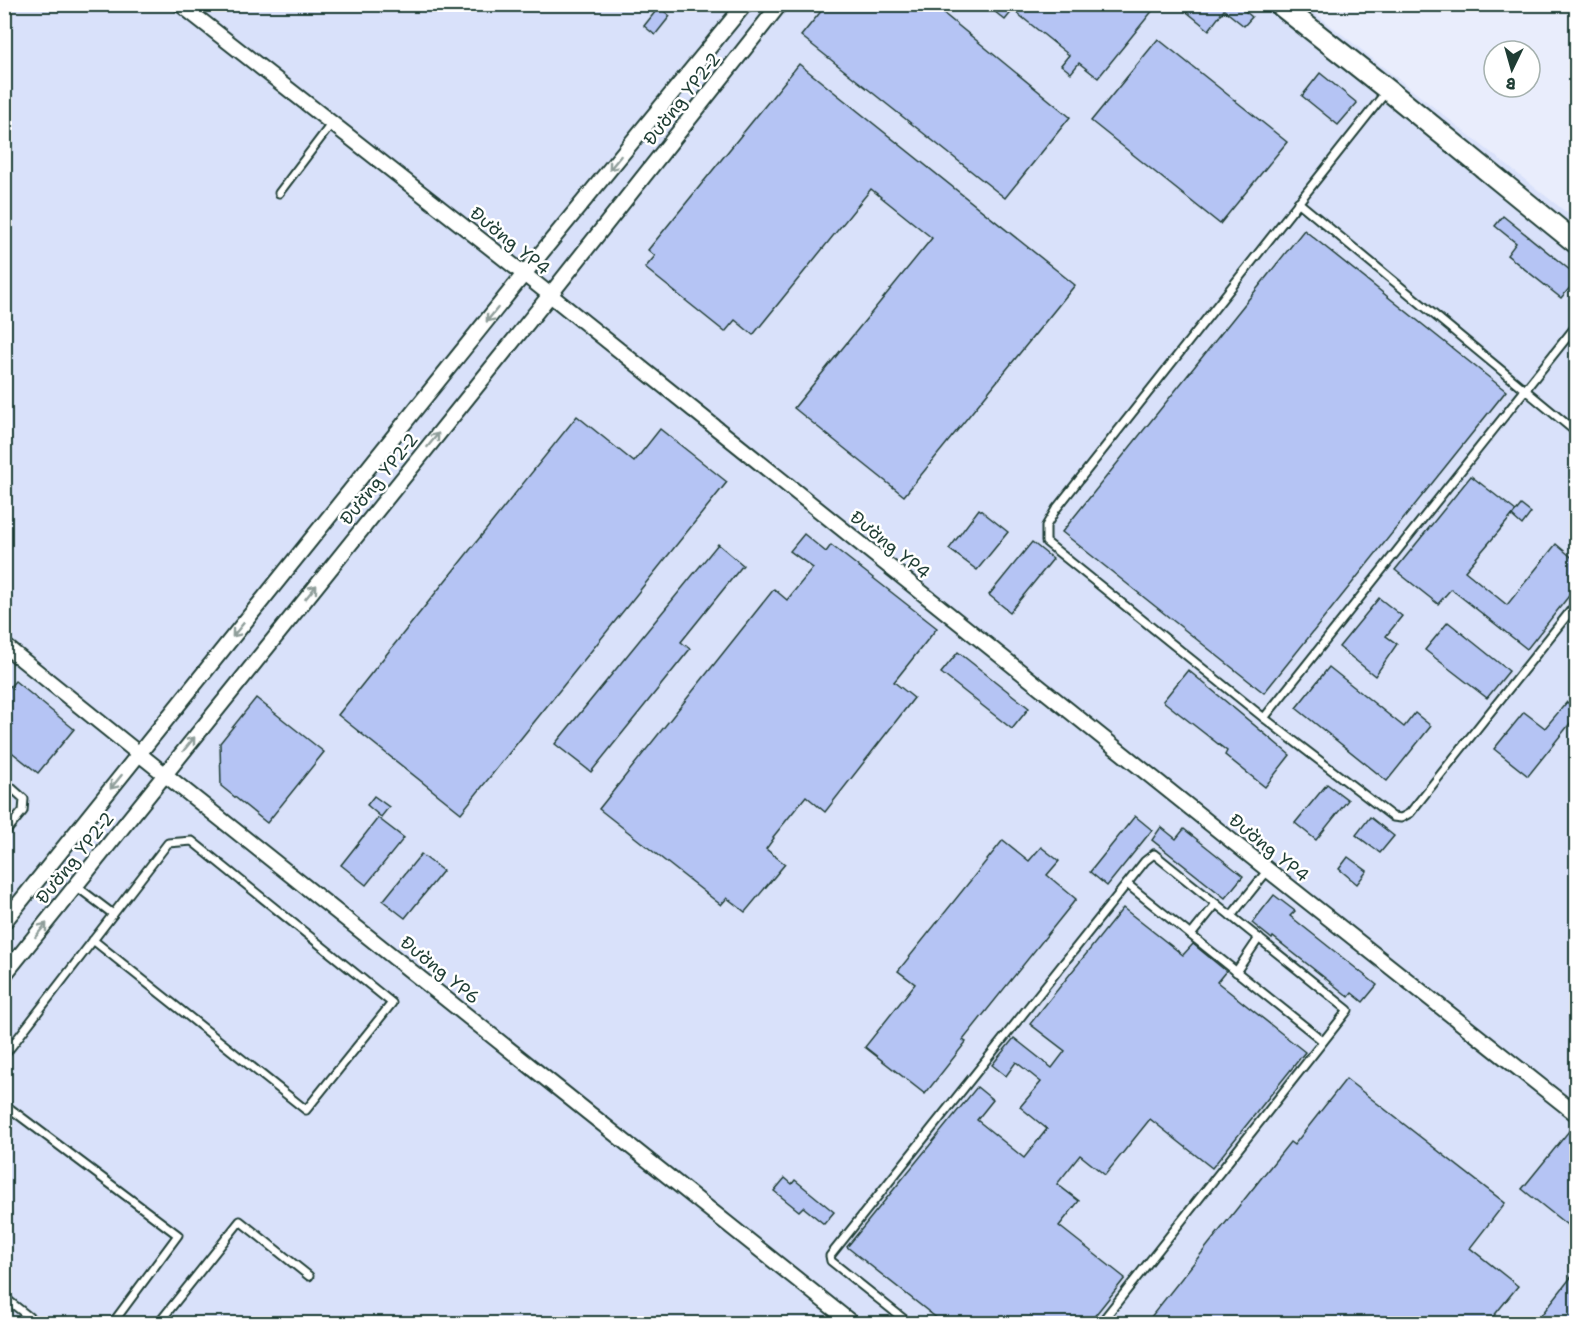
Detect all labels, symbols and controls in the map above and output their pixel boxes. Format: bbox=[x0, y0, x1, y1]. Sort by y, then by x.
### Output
north arrow bbox=[1482, 39, 1542, 99]
street label: Đường YP2-2 bbox=[638, 47, 726, 151]
text: B bbox=[1505, 73, 1517, 94]
one-way arrow bbox=[608, 155, 621, 171]
street label: Đường YP4 bbox=[465, 201, 555, 281]
one-way arrow bbox=[485, 306, 498, 322]
street label: Đường YP2-2 bbox=[334, 428, 424, 530]
one-way arrow bbox=[427, 432, 440, 448]
street label: Đường YP4 bbox=[845, 505, 935, 585]
one-way arrow bbox=[304, 585, 317, 601]
one-way arrow bbox=[231, 622, 244, 638]
one-way arrow bbox=[182, 737, 195, 753]
one-way arrow bbox=[109, 774, 122, 790]
street label: Đường YP2-2 bbox=[30, 807, 120, 909]
street label: Đường YP4 bbox=[1224, 808, 1314, 888]
one-way arrow bbox=[34, 922, 47, 938]
street label: Đường YP6 bbox=[395, 931, 485, 1009]

